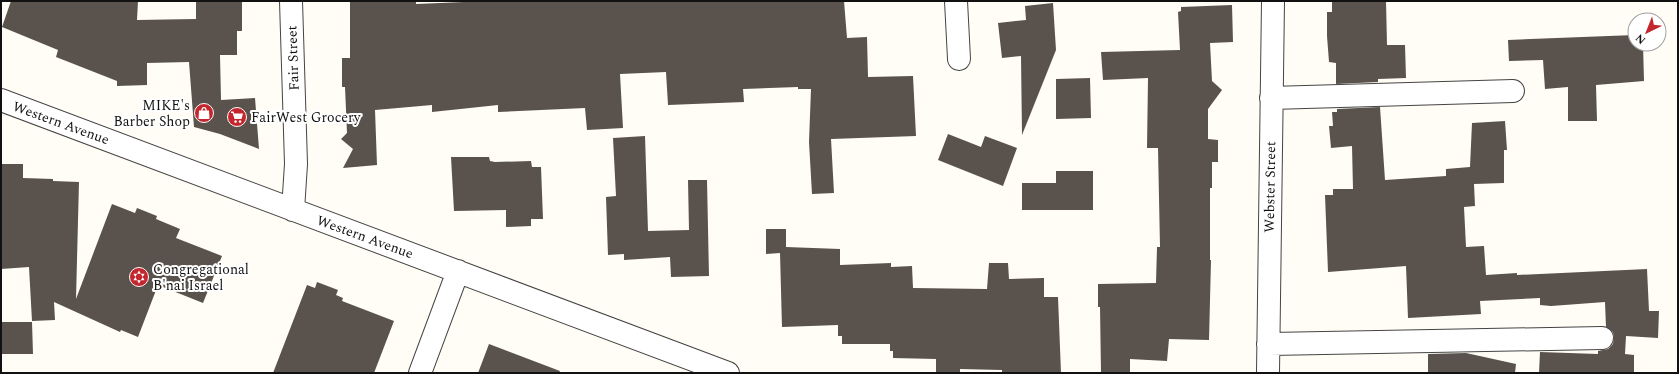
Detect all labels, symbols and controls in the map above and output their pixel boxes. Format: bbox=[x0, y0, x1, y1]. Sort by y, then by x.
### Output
north arrow bbox=[1627, 12, 1667, 52]
street label: Fair Street bbox=[281, 25, 305, 91]
text: N bbox=[1631, 30, 1650, 48]
place label: MIKE's Barber Shop bbox=[114, 95, 190, 132]
street label: Western Avenue bbox=[10, 96, 112, 150]
shop icon: MIKE's Barber Shop bbox=[193, 102, 215, 124]
supermarket icon: FairWest Grocery bbox=[226, 106, 248, 128]
place label: FairWest Grocery bbox=[251, 107, 362, 128]
street label: Webster Street bbox=[1259, 141, 1281, 233]
street label: Western Avenue bbox=[314, 210, 416, 264]
place label: Congregational B'nai Israel bbox=[153, 259, 249, 296]
synagogue icon: Congregational B'nai Israel bbox=[128, 266, 150, 288]

